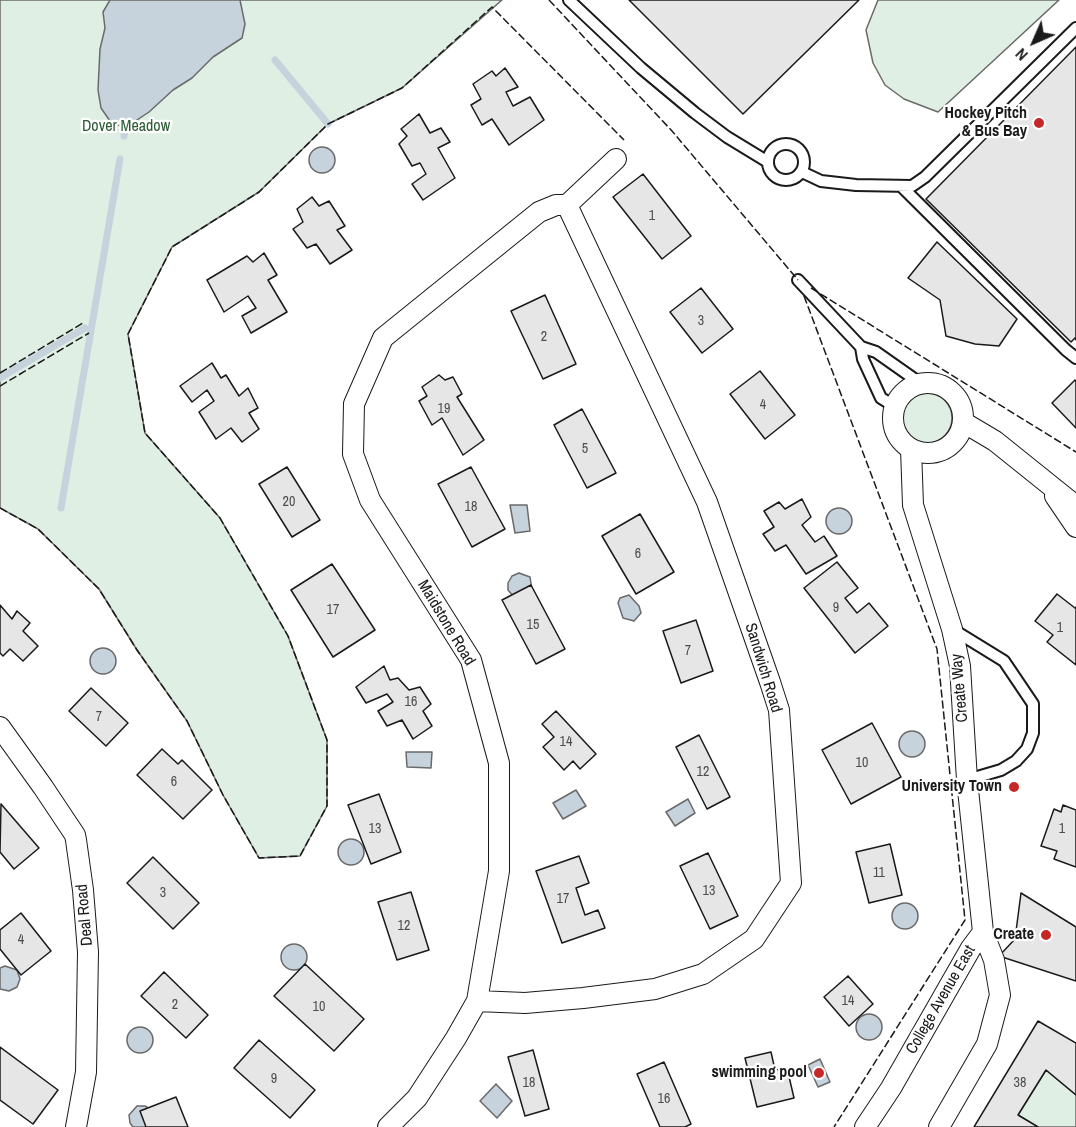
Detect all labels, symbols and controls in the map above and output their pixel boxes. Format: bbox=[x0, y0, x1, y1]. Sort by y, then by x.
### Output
north arrow bbox=[1004, 12, 1064, 72]
text: N bbox=[1010, 44, 1032, 66]
place label: Hockey Pitch & Bus Bay bbox=[945, 104, 1027, 142]
marker: Hockey Pitch & Bus Bay bbox=[1032, 116, 1046, 130]
park label: Dover Meadow bbox=[82, 117, 170, 137]
house number: 1 bbox=[649, 208, 655, 224]
house number: 3 bbox=[698, 313, 704, 329]
house number: 2 bbox=[541, 329, 547, 345]
house number: 4 bbox=[760, 397, 766, 413]
house number: 19 bbox=[438, 401, 450, 417]
house number: 5 bbox=[582, 441, 588, 457]
house number: 20 bbox=[283, 494, 295, 510]
house number: 18 bbox=[465, 499, 477, 515]
house number: 6 bbox=[635, 546, 641, 562]
street label: Maidstone Road bbox=[413, 577, 479, 669]
house number: 9 bbox=[833, 600, 839, 616]
house number: 17 bbox=[327, 602, 339, 618]
house number: 15 bbox=[527, 617, 539, 633]
house number: 1 bbox=[1057, 620, 1063, 636]
street label: Sandwich Road bbox=[740, 621, 786, 715]
house number: 7 bbox=[685, 643, 691, 659]
street label: Create Way bbox=[947, 653, 973, 723]
house number: 16 bbox=[405, 694, 417, 710]
house number: 7 bbox=[96, 709, 102, 725]
house number: 14 bbox=[560, 734, 572, 750]
house number: 10 bbox=[856, 755, 868, 771]
house number: 12 bbox=[697, 764, 709, 780]
house number: 6 bbox=[171, 774, 177, 790]
place label: University Town bbox=[902, 777, 1002, 797]
marker: University Town bbox=[1007, 780, 1021, 794]
house number: 13 bbox=[369, 821, 381, 837]
house number: 1 bbox=[1059, 821, 1065, 837]
house number: 11 bbox=[873, 865, 885, 881]
street label: Deal Road bbox=[73, 883, 97, 947]
house number: 13 bbox=[703, 883, 715, 899]
house number: 3 bbox=[160, 885, 166, 901]
house number: 17 bbox=[557, 891, 569, 907]
house number: 12 bbox=[398, 918, 410, 934]
place label: Create bbox=[993, 925, 1034, 945]
marker: Create bbox=[1039, 928, 1053, 942]
house number: 4 bbox=[18, 932, 24, 948]
street label: College Avenue East bbox=[902, 942, 980, 1058]
house number: 14 bbox=[842, 993, 854, 1009]
house number: 2 bbox=[172, 997, 178, 1013]
house number: 10 bbox=[313, 999, 325, 1015]
place label: swimming pool bbox=[711, 1063, 807, 1083]
marker: swimming pool bbox=[812, 1066, 826, 1080]
house number: 9 bbox=[271, 1071, 277, 1087]
house number: 18 bbox=[523, 1075, 535, 1091]
house number: 38 bbox=[1014, 1075, 1026, 1091]
house number: 16 bbox=[658, 1091, 670, 1107]

